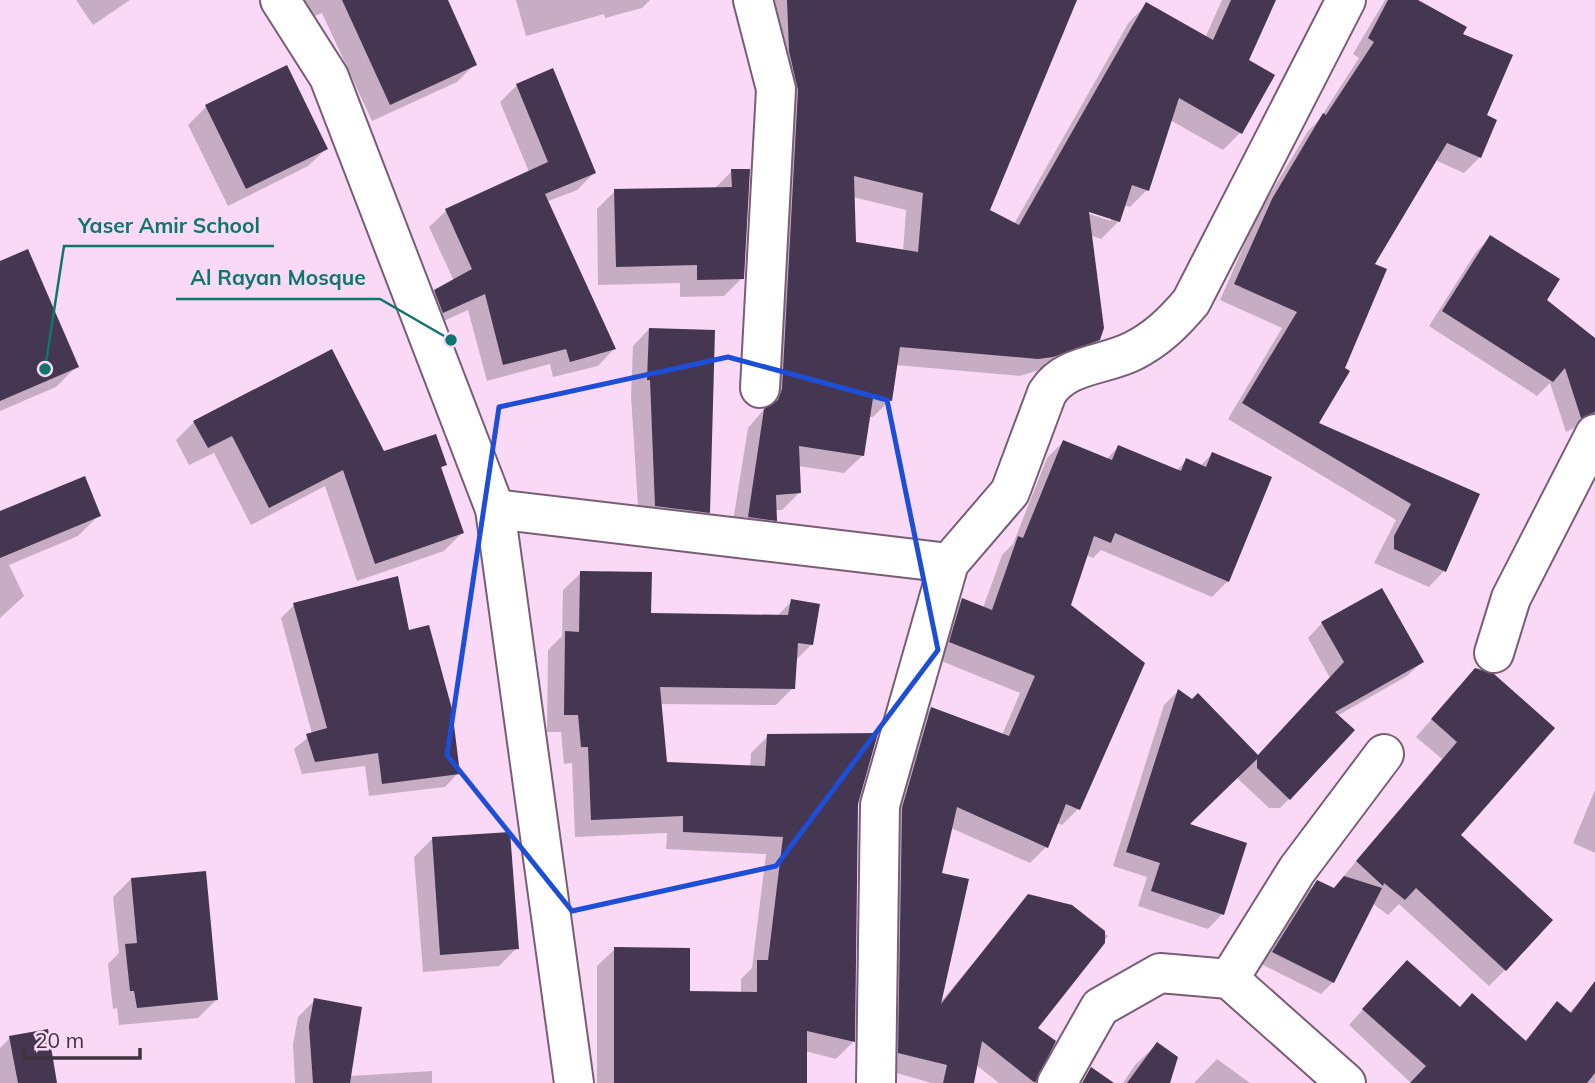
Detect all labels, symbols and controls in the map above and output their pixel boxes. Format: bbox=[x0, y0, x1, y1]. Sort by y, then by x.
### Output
callout: Yaser Amir School bbox=[64, 204, 274, 246]
text: Yaser Amir School bbox=[77, 212, 260, 238]
callout: Al Rayan Mosque bbox=[176, 257, 380, 299]
text: Al Rayan Mosque bbox=[190, 264, 366, 290]
scale bar bbox=[24, 1016, 140, 1060]
text: 20 m bbox=[35, 1027, 84, 1053]

